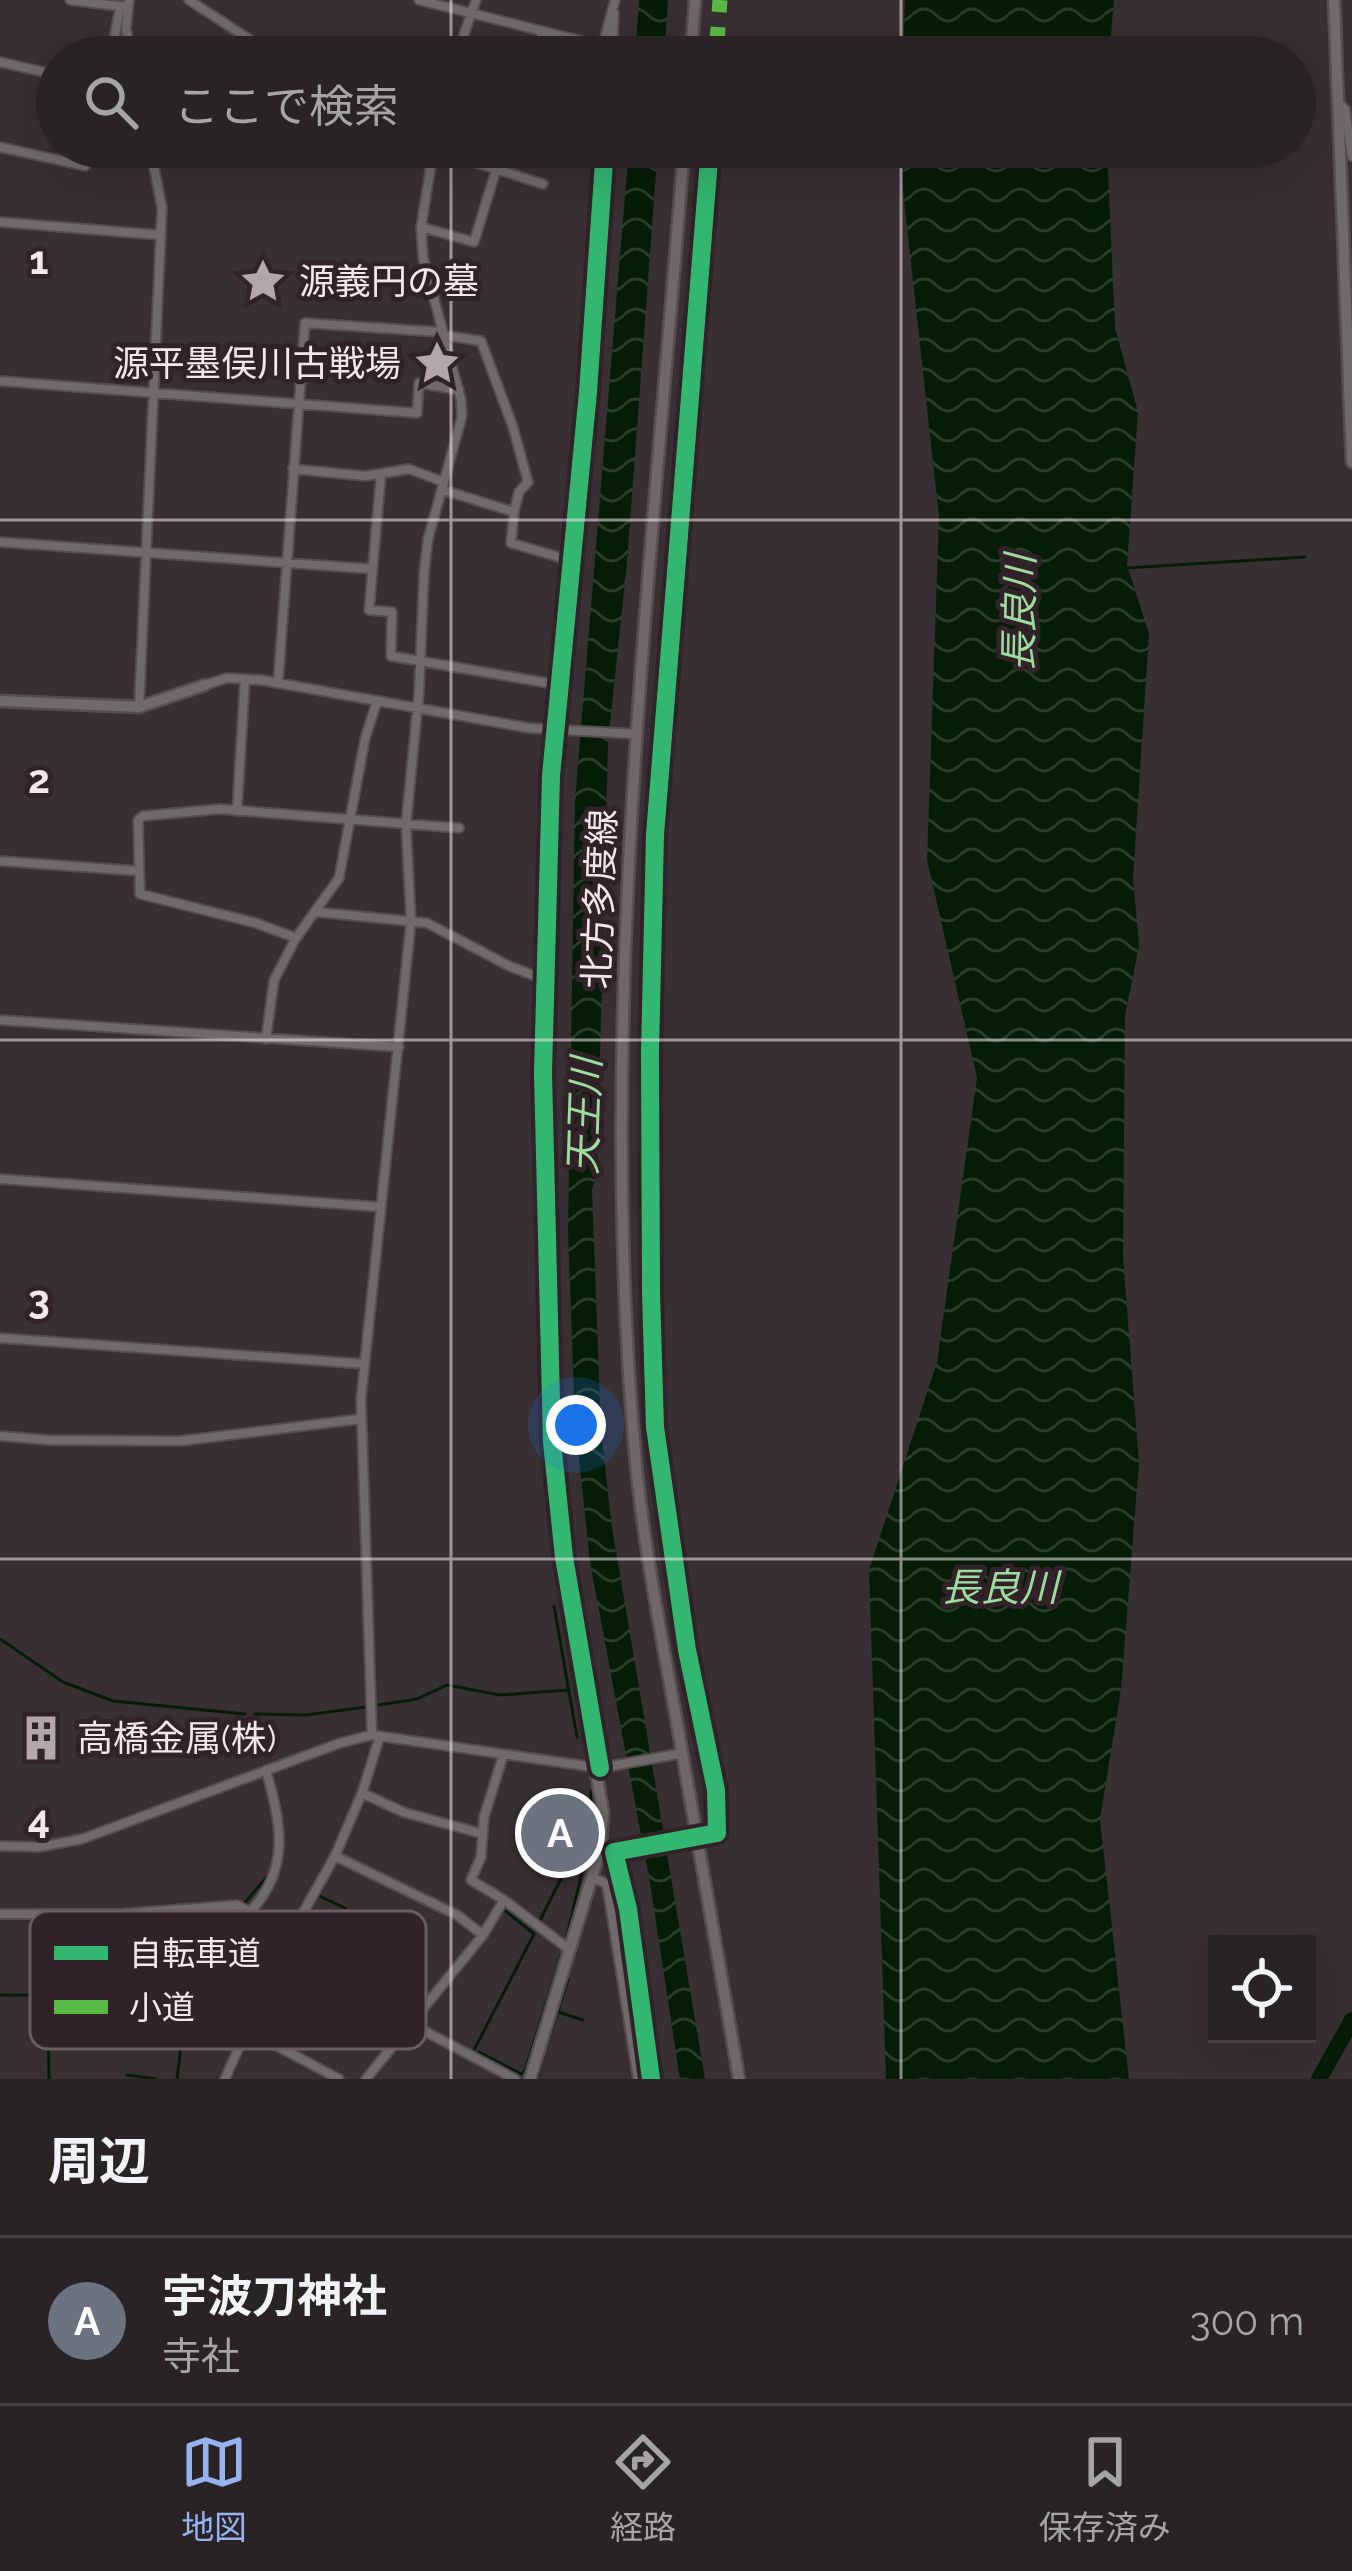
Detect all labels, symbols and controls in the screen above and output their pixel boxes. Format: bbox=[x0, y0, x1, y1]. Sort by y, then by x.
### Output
search box bbox=[36, 36, 1316, 168]
icon: search bbox=[78, 69, 144, 135]
text: ここで検索 bbox=[174, 80, 399, 133]
text: 1 bbox=[29, 237, 49, 283]
place icon: 源義円の墓 bbox=[238, 256, 288, 306]
place label: 源義円の墓 bbox=[299, 260, 479, 302]
place icon: 源平墨俣川古戦場 bbox=[412, 338, 462, 388]
place label: 源平墨俣川古戦場 bbox=[113, 342, 401, 384]
water label: 長良川 bbox=[995, 550, 1043, 672]
text: 2 bbox=[28, 756, 50, 802]
street label: 北方多度線 bbox=[575, 808, 623, 990]
water label: 天王川 bbox=[559, 1053, 609, 1175]
text: 3 bbox=[28, 1276, 50, 1322]
your location bbox=[546, 1395, 606, 1455]
water label: 長良川 bbox=[941, 1564, 1062, 1610]
building icon: 高橋金属(株) bbox=[16, 1713, 66, 1763]
place label: 高橋金属(株) bbox=[77, 1717, 276, 1759]
pin: A bbox=[521, 1788, 599, 1878]
text: 4 bbox=[28, 1796, 50, 1842]
legend bbox=[30, 1911, 426, 2049]
text: 自転車道 bbox=[129, 1934, 261, 1973]
map controls bbox=[1208, 1935, 1316, 2043]
button: locate bbox=[1208, 1935, 1316, 2043]
text: 小道 bbox=[129, 1988, 195, 2027]
text: 周辺 bbox=[48, 2131, 150, 2191]
text: 宇波刀神社 bbox=[162, 2270, 387, 2323]
text: A bbox=[74, 2298, 100, 2344]
text: 300 m bbox=[1190, 2298, 1304, 2344]
text: 寺社 bbox=[162, 2333, 240, 2379]
tab: 地図 bbox=[181, 2429, 247, 2549]
tab: 経路 bbox=[610, 2429, 676, 2549]
tab: 保存済み bbox=[1039, 2429, 1171, 2549]

